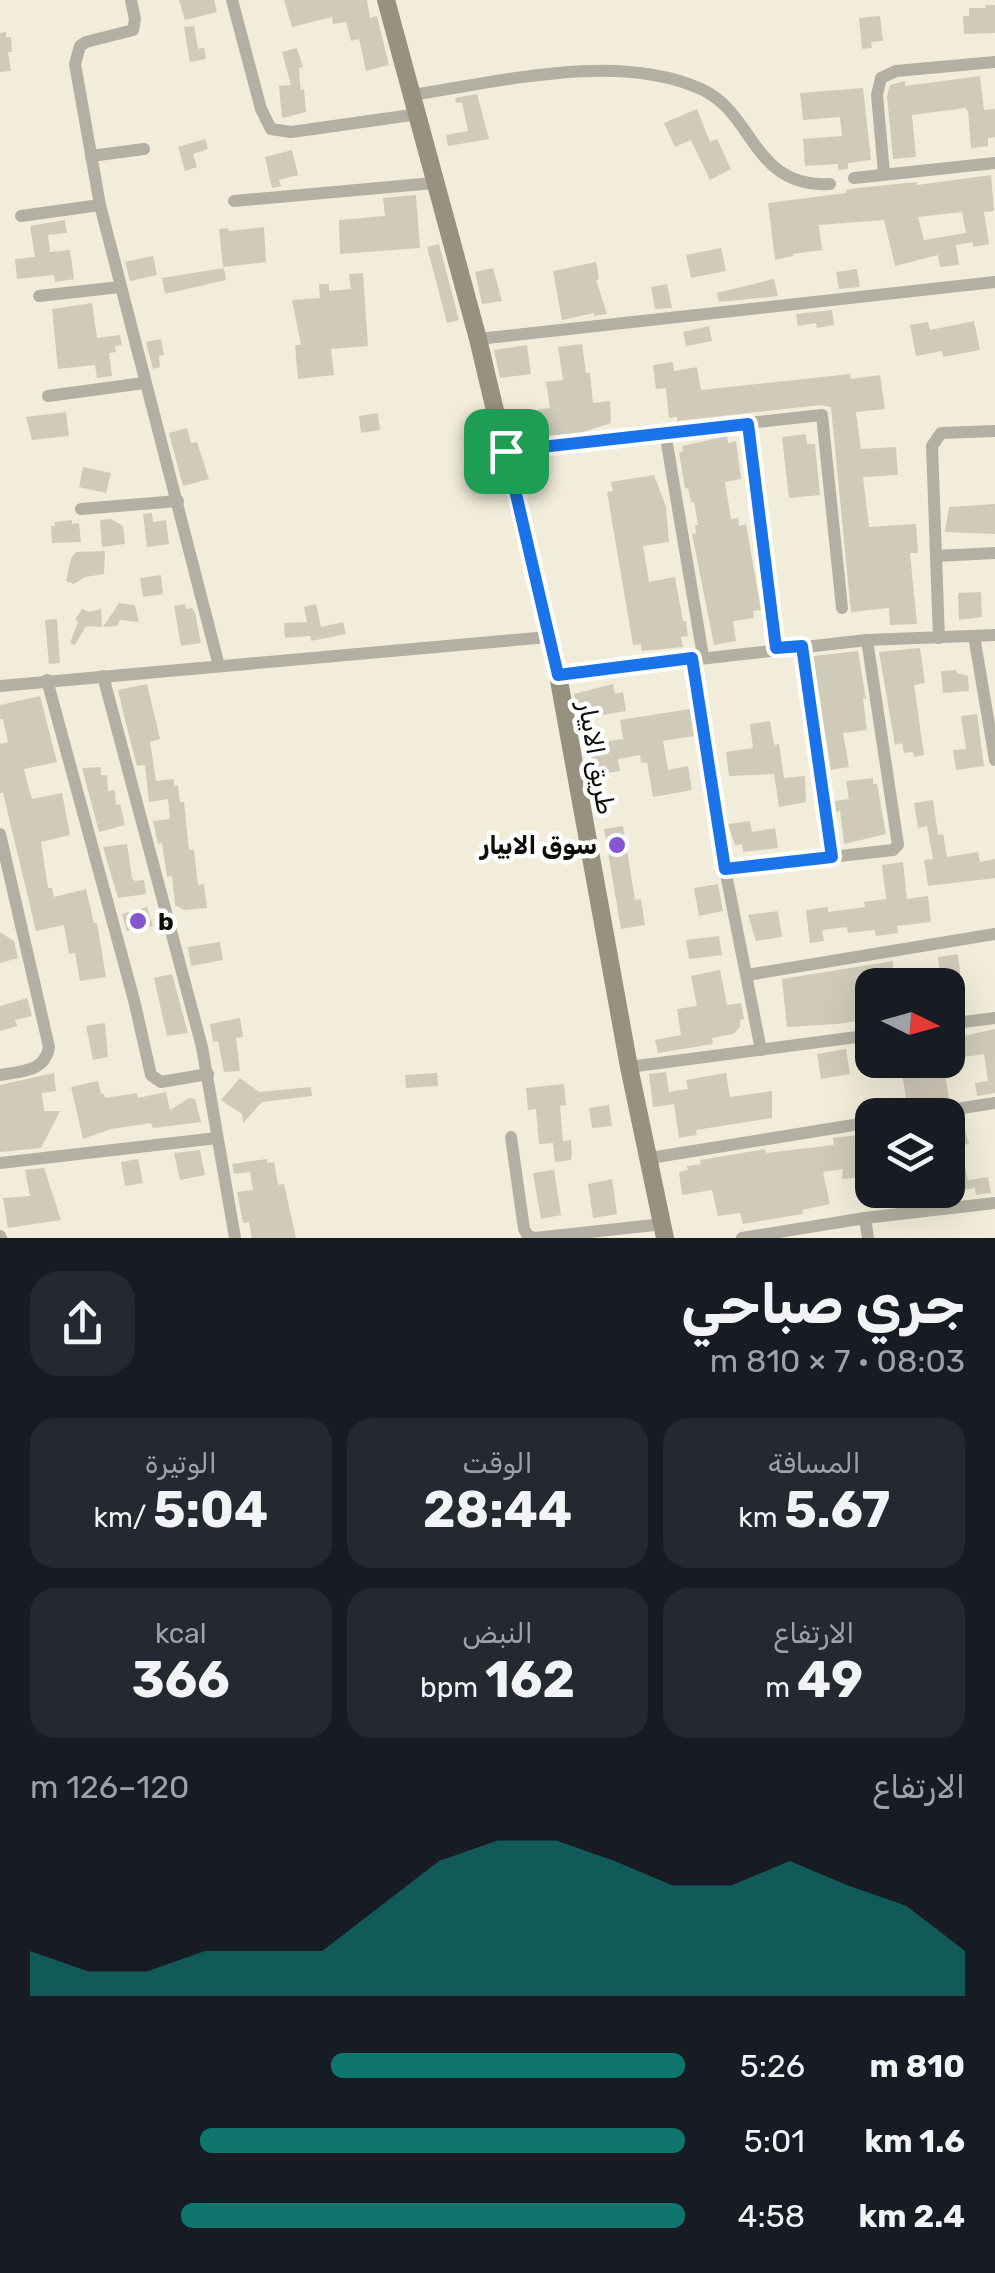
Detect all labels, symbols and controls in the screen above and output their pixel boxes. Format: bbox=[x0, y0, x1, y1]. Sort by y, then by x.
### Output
pin bbox=[464, 409, 549, 494]
icon: arrive bbox=[479, 424, 534, 479]
street label: طريق الابيار bbox=[571, 697, 621, 817]
place label: سوق الابيار bbox=[478, 831, 597, 860]
marker: سوق الابيار bbox=[606, 834, 628, 856]
place label: b bbox=[158, 907, 174, 936]
marker: b bbox=[127, 910, 149, 932]
north arrow bbox=[855, 968, 965, 1078]
map controls bbox=[855, 968, 965, 1208]
button: layers bbox=[855, 1098, 965, 1208]
button: share bbox=[30, 1271, 135, 1376]
text: جري صباحي bbox=[681, 1272, 965, 1337]
text: 08:03 · 7 × 810 m bbox=[710, 1342, 965, 1380]
text: الوتيرة bbox=[145, 1447, 217, 1480]
text: الوقت bbox=[462, 1447, 533, 1480]
text: المسافة bbox=[768, 1447, 861, 1480]
text: 5:04 bbox=[153, 1480, 268, 1540]
text: 28:44 bbox=[423, 1480, 572, 1540]
text: 5.67 bbox=[785, 1480, 890, 1540]
text: /km bbox=[93, 1501, 153, 1534]
text: km bbox=[738, 1501, 785, 1534]
text: kcal bbox=[155, 1617, 207, 1650]
text: النبض bbox=[462, 1617, 533, 1650]
text: الارتفاع bbox=[774, 1617, 854, 1650]
text: 366 bbox=[132, 1650, 230, 1710]
text: 162 bbox=[485, 1650, 575, 1710]
text: 49 bbox=[797, 1650, 863, 1710]
text: bpm bbox=[420, 1671, 485, 1704]
text: m bbox=[765, 1671, 797, 1704]
text: 120–126 m bbox=[30, 1768, 189, 1806]
text: الارتفاع bbox=[873, 1768, 965, 1806]
text: 5:26 bbox=[740, 2047, 805, 2085]
text: 810 m bbox=[870, 2047, 965, 2085]
text: 5:01 bbox=[744, 2122, 805, 2160]
text: 1.6 km bbox=[864, 2122, 965, 2160]
text: 4:58 bbox=[738, 2197, 805, 2235]
text: 2.4 km bbox=[859, 2197, 965, 2235]

